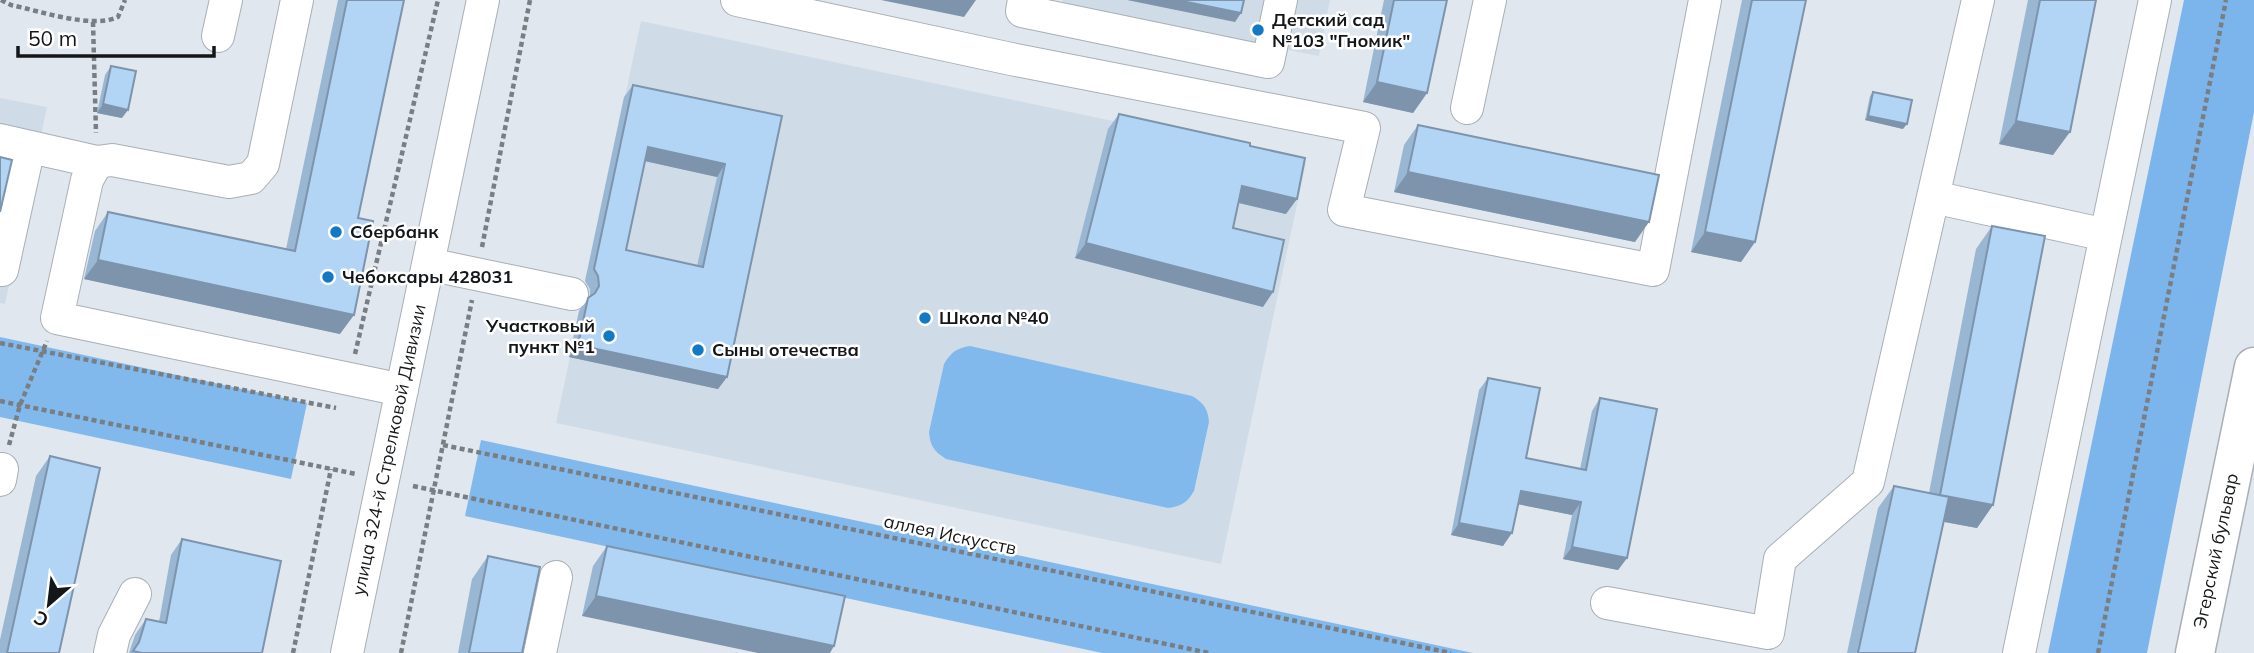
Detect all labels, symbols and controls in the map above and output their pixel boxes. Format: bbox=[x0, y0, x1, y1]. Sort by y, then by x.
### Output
place label: Детский сад №103 "Гномик" bbox=[1272, 8, 1410, 52]
scale bar bbox=[18, 14, 214, 58]
marker: Детский сад №103 "Гномик" bbox=[1250, 22, 1266, 38]
text: 50 m bbox=[28, 25, 77, 51]
place label: Сбербанк bbox=[350, 220, 439, 243]
marker: Сбербанк bbox=[328, 224, 344, 240]
place label: Чебоксары 428031 bbox=[342, 265, 513, 288]
marker: Чебоксары 428031 bbox=[320, 269, 336, 285]
street label: улица 324-й Стрелковой Дивизии bbox=[346, 302, 431, 598]
place label: Школа №40 bbox=[939, 306, 1049, 329]
marker: Школа №40 bbox=[917, 310, 933, 326]
place label: Участковый пункт №1 bbox=[485, 314, 595, 358]
marker: Участковый пункт №1 bbox=[601, 328, 617, 344]
place label: Сыны отечества bbox=[712, 338, 859, 361]
marker: Сыны отечества bbox=[690, 342, 706, 358]
street label: Эгерский бульвар bbox=[2188, 471, 2243, 631]
street label: аллея Искусств bbox=[882, 509, 1018, 560]
north arrow bbox=[14, 569, 84, 639]
text: С bbox=[30, 605, 52, 633]

